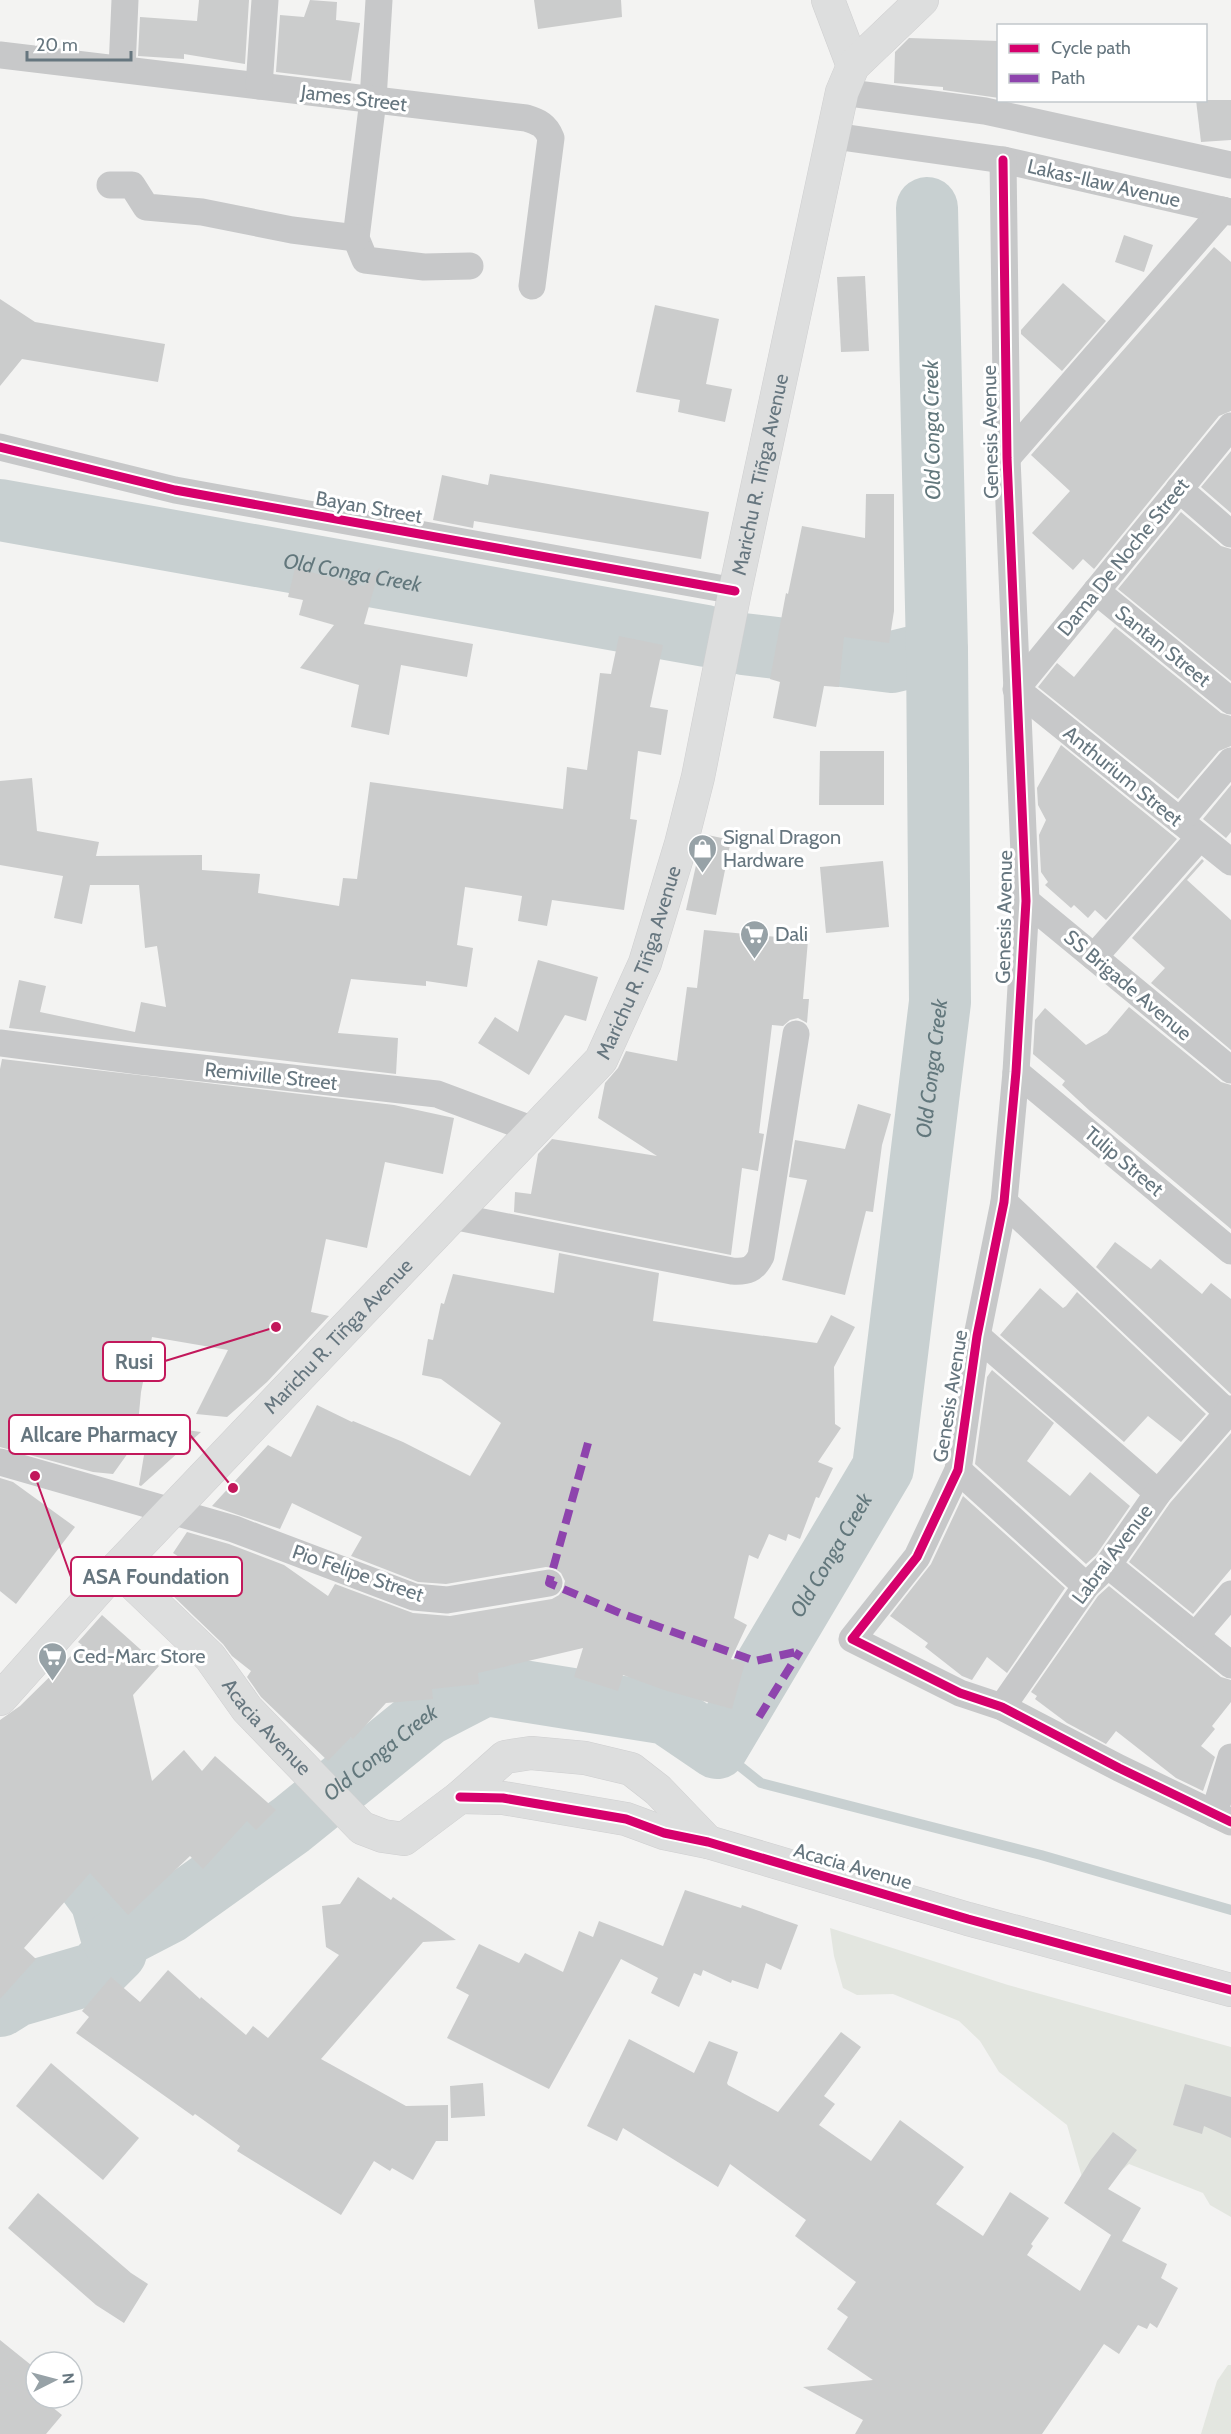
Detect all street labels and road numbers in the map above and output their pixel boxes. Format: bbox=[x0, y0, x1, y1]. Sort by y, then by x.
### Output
street label: James Street bbox=[299, 79, 409, 116]
street label: Lakas-Ilaw Avenue bbox=[1025, 154, 1183, 212]
street label: Genesis Avenue bbox=[977, 365, 1003, 499]
street label: Marichu R. Tiñga Avenue bbox=[727, 372, 793, 578]
street label: Dama De Noche Street bbox=[1052, 473, 1194, 641]
street label: Bayan Street bbox=[314, 486, 424, 528]
street label: Santan Street bbox=[1110, 600, 1216, 692]
street label: Anthurium Street bbox=[1059, 721, 1187, 831]
street label: Genesis Avenue bbox=[991, 850, 1017, 984]
street label: Marichu R. Tiñga Avenue bbox=[591, 863, 686, 1063]
street label: SS Brigade Avenue bbox=[1059, 925, 1197, 1045]
street label: Remiville Street bbox=[203, 1057, 339, 1095]
street label: Tulip Street bbox=[1080, 1121, 1168, 1201]
street label: Marichu R. Tiñga Avenue bbox=[258, 1253, 418, 1419]
street label: Genesis Avenue bbox=[928, 1328, 972, 1464]
street label: Labrai Avenue bbox=[1067, 1499, 1157, 1609]
street label: Pio Felipe Street bbox=[289, 1539, 427, 1607]
street label: Acacia Avenue bbox=[217, 1674, 316, 1780]
street label: Acacia Avenue bbox=[791, 1838, 915, 1894]

